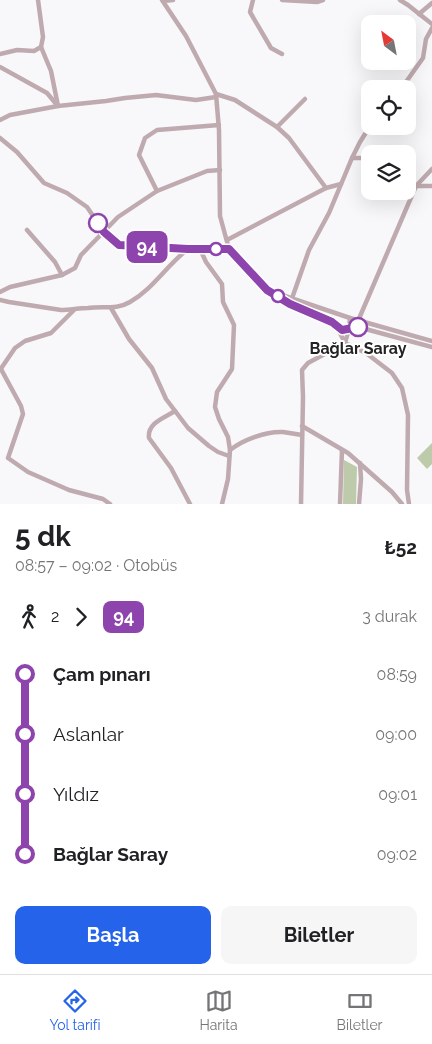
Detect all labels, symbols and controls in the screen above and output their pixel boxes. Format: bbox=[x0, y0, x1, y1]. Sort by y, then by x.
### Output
north arrow bbox=[361, 15, 416, 70]
map controls bbox=[361, 15, 416, 200]
button: locate bbox=[361, 80, 416, 135]
button: layers bbox=[361, 145, 416, 200]
unlabelled marker bbox=[88, 213, 108, 233]
line badge: 94 bbox=[124, 231, 170, 263]
text: 94 bbox=[137, 236, 157, 257]
unlabelled marker bbox=[209, 242, 223, 256]
unlabelled marker bbox=[271, 289, 285, 303]
marker: Bağlar Saray bbox=[348, 317, 368, 337]
place label: Bağlar Saray bbox=[310, 339, 407, 358]
text: 5 dk bbox=[15, 520, 71, 553]
text: ₺52 bbox=[384, 536, 417, 558]
text: 08:57 – 09:02 · Otobüs bbox=[15, 556, 177, 575]
icon: walk bbox=[15, 603, 43, 631]
icon: forward bbox=[67, 603, 95, 631]
text: 94 bbox=[113, 606, 134, 627]
text: 2 bbox=[51, 607, 59, 626]
text: 3 durak bbox=[362, 607, 417, 626]
text: Çam pınarı bbox=[53, 663, 151, 685]
text: 08:59 bbox=[377, 665, 417, 684]
text: Aslanlar bbox=[53, 723, 124, 745]
text: 09:00 bbox=[375, 725, 417, 744]
text: Yıldız bbox=[53, 783, 99, 805]
text: 09:01 bbox=[378, 785, 417, 804]
text: Bağlar Saray bbox=[53, 843, 168, 865]
text: 09:02 bbox=[377, 845, 417, 864]
button: Başla bbox=[15, 906, 211, 964]
button: Biletler bbox=[221, 906, 417, 964]
tab: Yol tarifi bbox=[49, 987, 101, 1033]
tab: Harita bbox=[199, 987, 238, 1033]
tab: Biletler bbox=[337, 987, 383, 1033]

